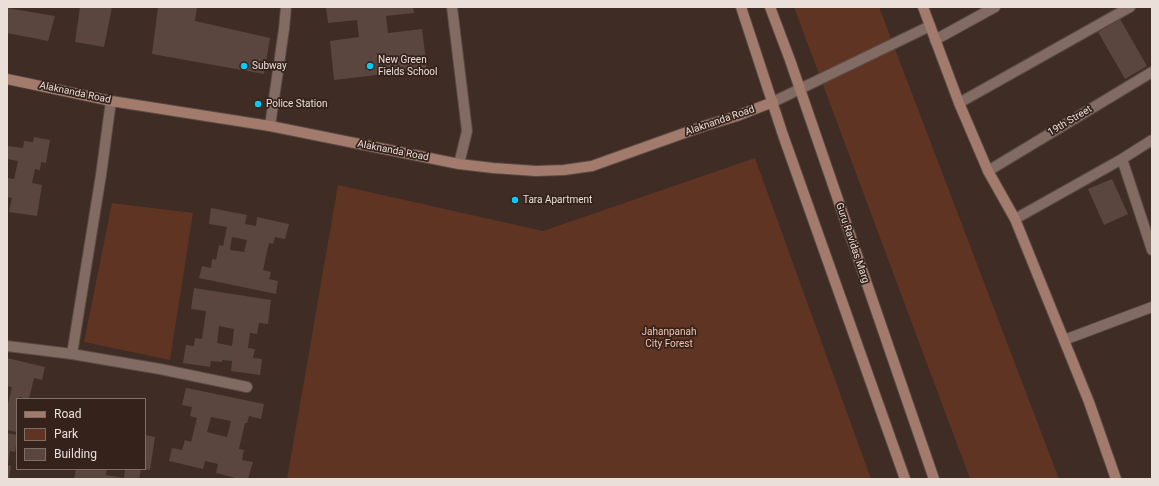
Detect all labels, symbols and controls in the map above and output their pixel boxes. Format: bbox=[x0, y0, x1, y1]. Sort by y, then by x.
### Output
place label: New Green Fields School bbox=[378, 54, 437, 78]
place label: Subway bbox=[252, 60, 287, 72]
marker: Subway bbox=[239, 61, 249, 71]
marker: New Green Fields School bbox=[365, 61, 375, 71]
street label: Alaknanda Road bbox=[38, 80, 112, 106]
place label: Police Station bbox=[266, 98, 327, 110]
marker: Police Station bbox=[253, 99, 263, 109]
street label: 19th Street bbox=[1046, 103, 1094, 139]
street label: Alaknanda Road bbox=[684, 104, 756, 138]
street label: Alaknanda Road bbox=[356, 138, 430, 164]
place label: Tara Apartment bbox=[523, 194, 592, 206]
marker: Tara Apartment bbox=[510, 195, 520, 205]
street label: Guru Ravidas Marg bbox=[833, 201, 871, 285]
park label: Jahanpanah City Forest bbox=[642, 326, 696, 350]
legend bbox=[16, 398, 146, 470]
text: Road bbox=[54, 407, 82, 421]
text: Park bbox=[54, 427, 78, 441]
text: Building bbox=[54, 447, 97, 461]

